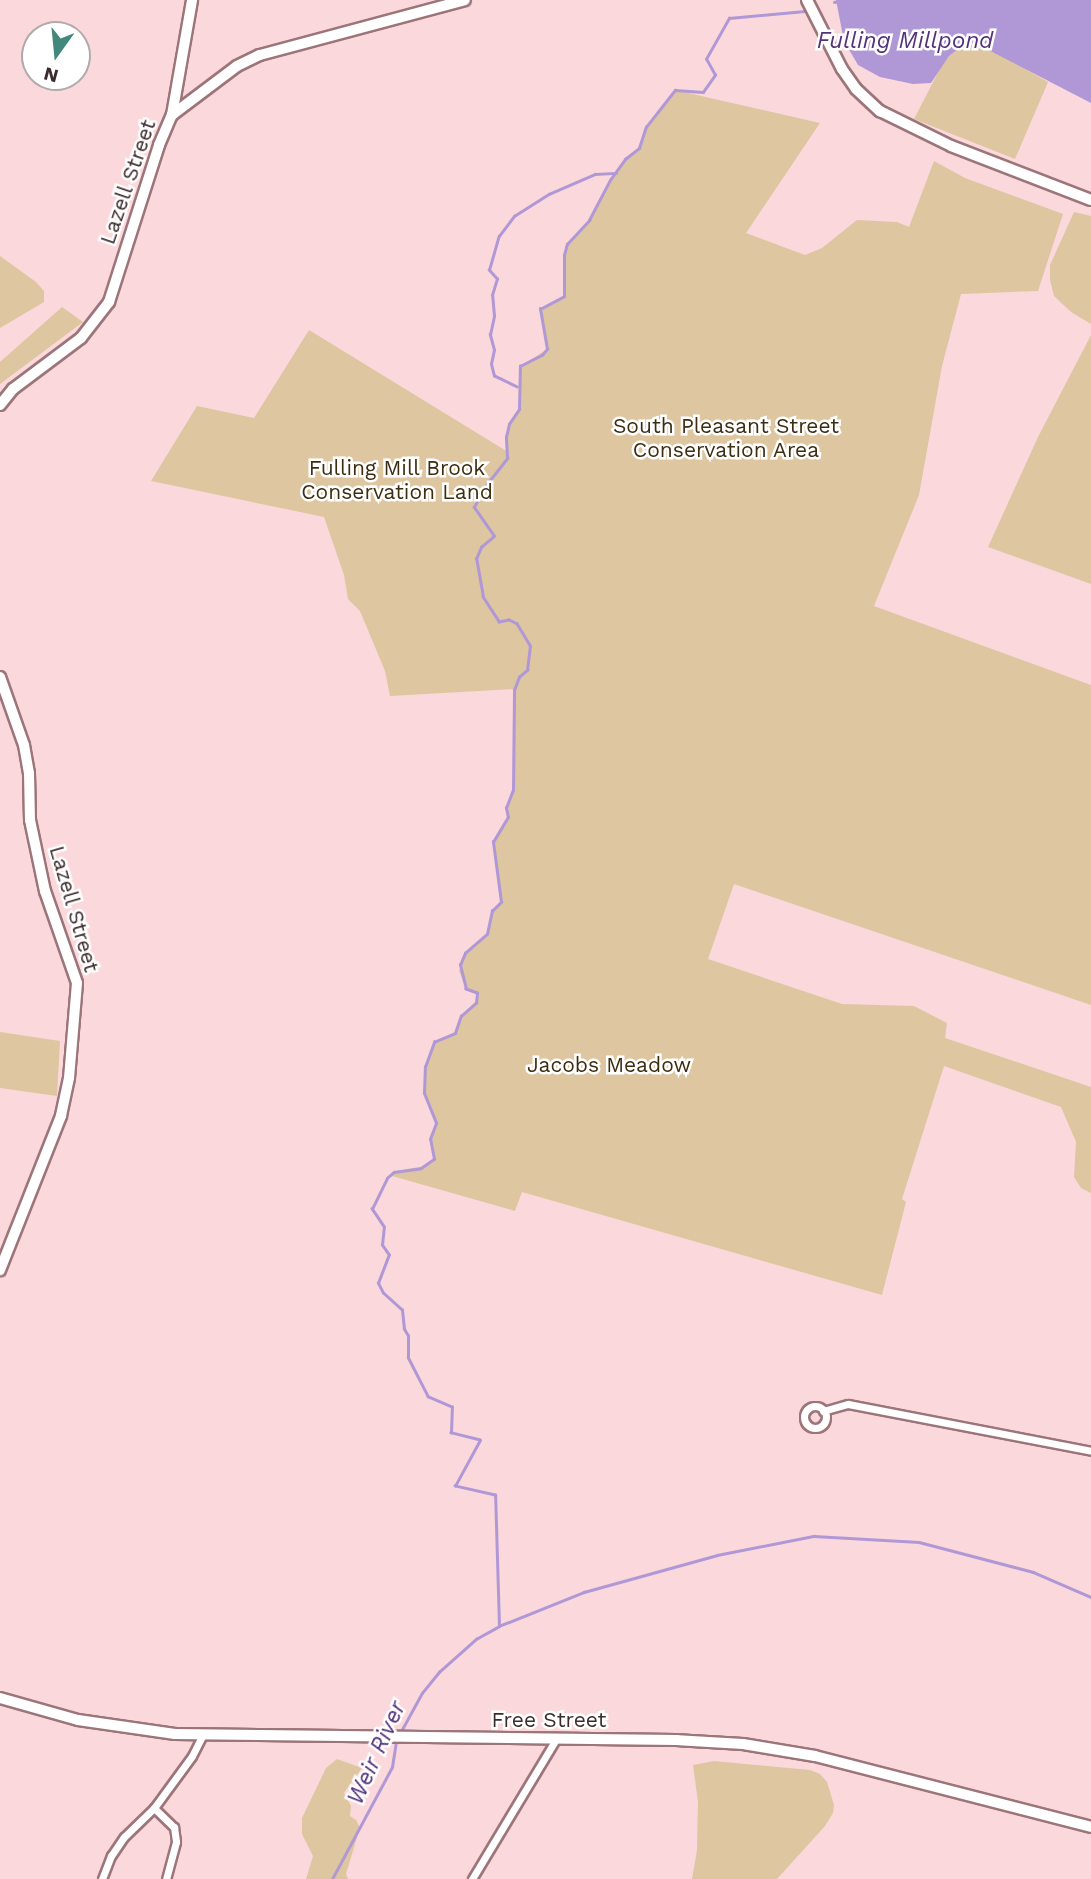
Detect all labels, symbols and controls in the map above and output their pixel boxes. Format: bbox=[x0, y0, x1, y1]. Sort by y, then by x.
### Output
north arrow bbox=[21, 21, 91, 91]
water label: Fulling Millpond bbox=[817, 27, 993, 55]
text: N bbox=[41, 62, 61, 88]
street label: Lazell Street bbox=[95, 116, 161, 248]
park label: South Pleasant Street Conservation Area bbox=[613, 413, 839, 463]
park label: Fulling Mill Brook Conservation Land bbox=[301, 455, 493, 505]
street label: Lazell Street bbox=[44, 843, 104, 975]
park label: Jacobs Meadow bbox=[527, 1052, 691, 1078]
water label: Weir River bbox=[342, 1697, 412, 1809]
street label: Free Street bbox=[492, 1707, 606, 1733]

